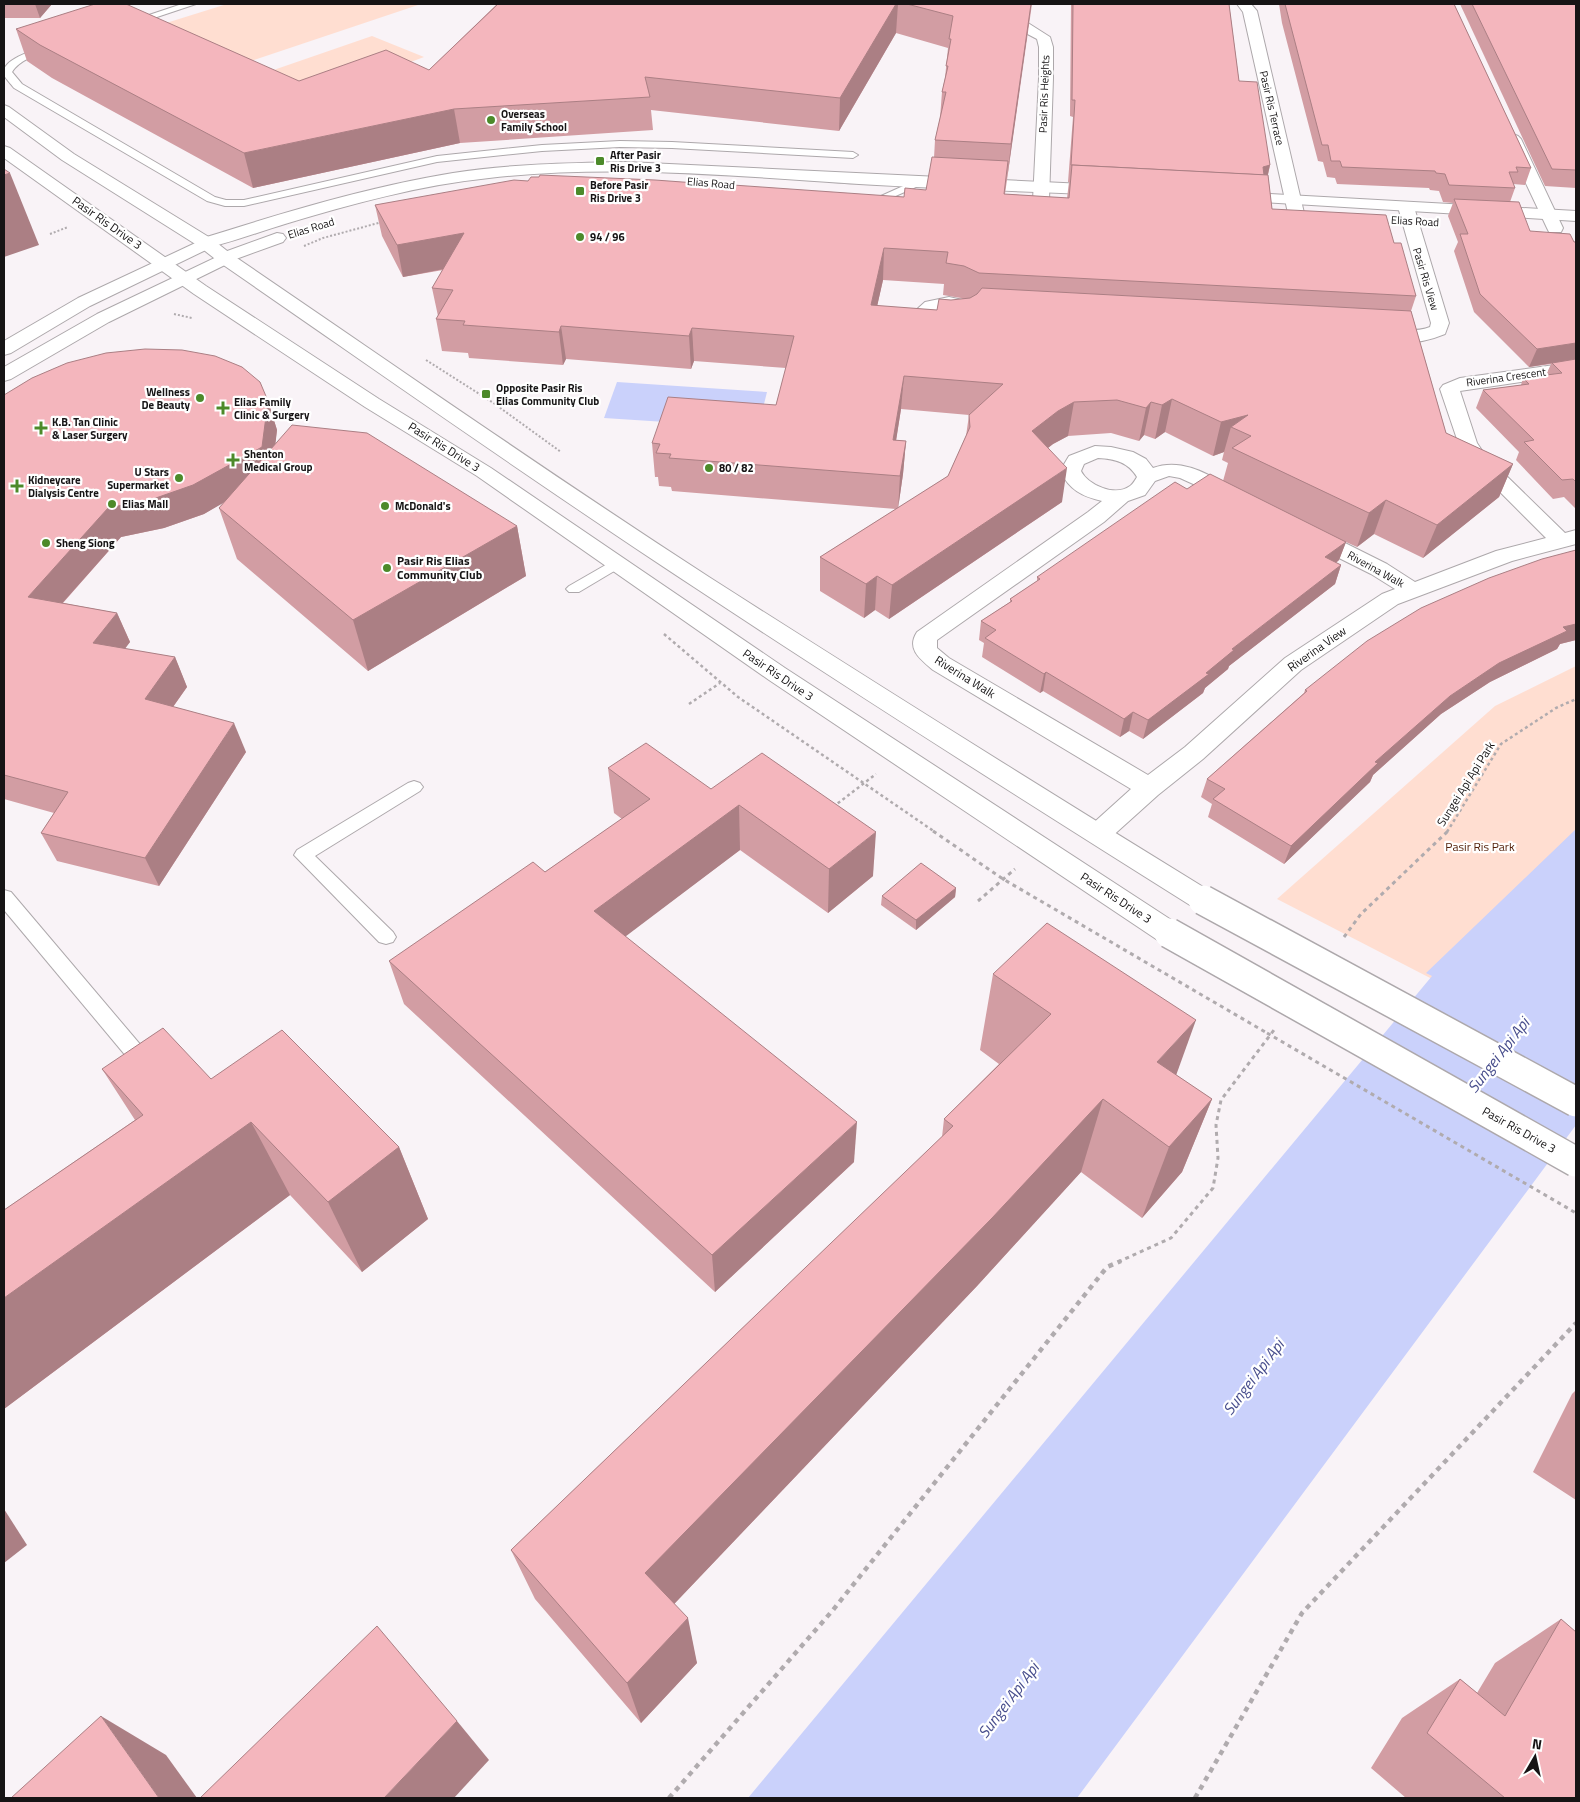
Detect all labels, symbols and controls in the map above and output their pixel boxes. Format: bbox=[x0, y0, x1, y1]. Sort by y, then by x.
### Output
street label: Pasir Ris Heights bbox=[1035, 55, 1053, 133]
street label: Pasir Ris Terrace bbox=[1256, 69, 1288, 147]
place label: Overseas Family School bbox=[501, 106, 567, 135]
marker: Overseas Family School bbox=[485, 114, 497, 126]
place label: After Pasir Ris Drive 3 bbox=[610, 147, 661, 176]
marker: After Pasir Ris Drive 3 bbox=[594, 155, 606, 167]
street label: Elias Road bbox=[686, 173, 736, 193]
place label: Before Pasir Ris Drive 3 bbox=[590, 177, 648, 206]
marker: Before Pasir Ris Drive 3 bbox=[574, 185, 586, 197]
street label: Pasir Ris Drive 3 bbox=[68, 191, 146, 254]
street label: Elias Road bbox=[1391, 212, 1440, 230]
street label: Elias Road bbox=[286, 213, 336, 243]
place label: 94 / 96 bbox=[590, 229, 625, 245]
marker: 94 / 96 bbox=[574, 231, 586, 243]
street label: Pasir Ris View bbox=[1409, 246, 1443, 313]
street label: Riverina Crescent bbox=[1465, 363, 1547, 391]
place label: Opposite Pasir Ris Elias Community Club bbox=[496, 380, 599, 409]
place label: Wellness De Beauty bbox=[141, 384, 190, 413]
marker: Opposite Pasir Ris Elias Community Club bbox=[480, 388, 492, 400]
marker: Wellness De Beauty bbox=[194, 392, 206, 404]
place label: Elias Family Clinic & Surgery bbox=[234, 394, 310, 423]
marker: Elias Family Clinic & Surgery bbox=[216, 401, 230, 415]
place label: K.B. Tan Clinic & Laser Surgery bbox=[52, 414, 128, 443]
street label: Pasir Ris Drive 3 bbox=[404, 417, 484, 476]
marker: K.B. Tan Clinic & Laser Surgery bbox=[34, 421, 48, 435]
place label: Shenton Medical Group bbox=[244, 446, 313, 475]
marker: Shenton Medical Group bbox=[226, 453, 240, 467]
place label: 80 / 82 bbox=[719, 460, 754, 476]
marker: 80 / 82 bbox=[703, 462, 715, 474]
place label: U Stars Supermarket bbox=[107, 464, 169, 493]
place label: Kidneycare Dialysis Centre bbox=[28, 472, 99, 501]
marker: U Stars Supermarket bbox=[173, 472, 185, 484]
marker: Kidneycare Dialysis Centre bbox=[10, 479, 24, 493]
place label: Elias Mall bbox=[122, 496, 168, 512]
marker: Elias Mall bbox=[106, 498, 118, 510]
place label: McDonald's bbox=[395, 498, 451, 514]
marker: McDonald's bbox=[379, 500, 391, 512]
place label: Sheng Siong bbox=[56, 535, 115, 551]
marker: Sheng Siong bbox=[40, 537, 52, 549]
street label: Riverina Walk bbox=[1345, 547, 1408, 592]
place label: Pasir Ris Elias Community Club bbox=[397, 551, 483, 584]
marker: Pasir Ris Elias Community Club bbox=[381, 562, 393, 574]
street label: Riverina View bbox=[1283, 621, 1350, 676]
street label: Pasir Ris Drive 3 bbox=[739, 644, 818, 705]
street label: Riverina Walk bbox=[931, 650, 1000, 703]
street label: Sungei Api Api Park bbox=[1432, 737, 1500, 830]
park label: Pasir Ris Park bbox=[1445, 837, 1515, 856]
street label: Pasir Ris Drive 3 bbox=[1077, 867, 1156, 928]
water label: Sungei Api Api bbox=[1461, 1011, 1536, 1098]
street label: Pasir Ris Drive 3 bbox=[1479, 1101, 1560, 1158]
water label: Sungei Api Api bbox=[1217, 1333, 1291, 1420]
water label: Sungei Api Api bbox=[972, 1656, 1046, 1743]
north arrow bbox=[1510, 1732, 1560, 1782]
text: N bbox=[1531, 1733, 1544, 1755]

